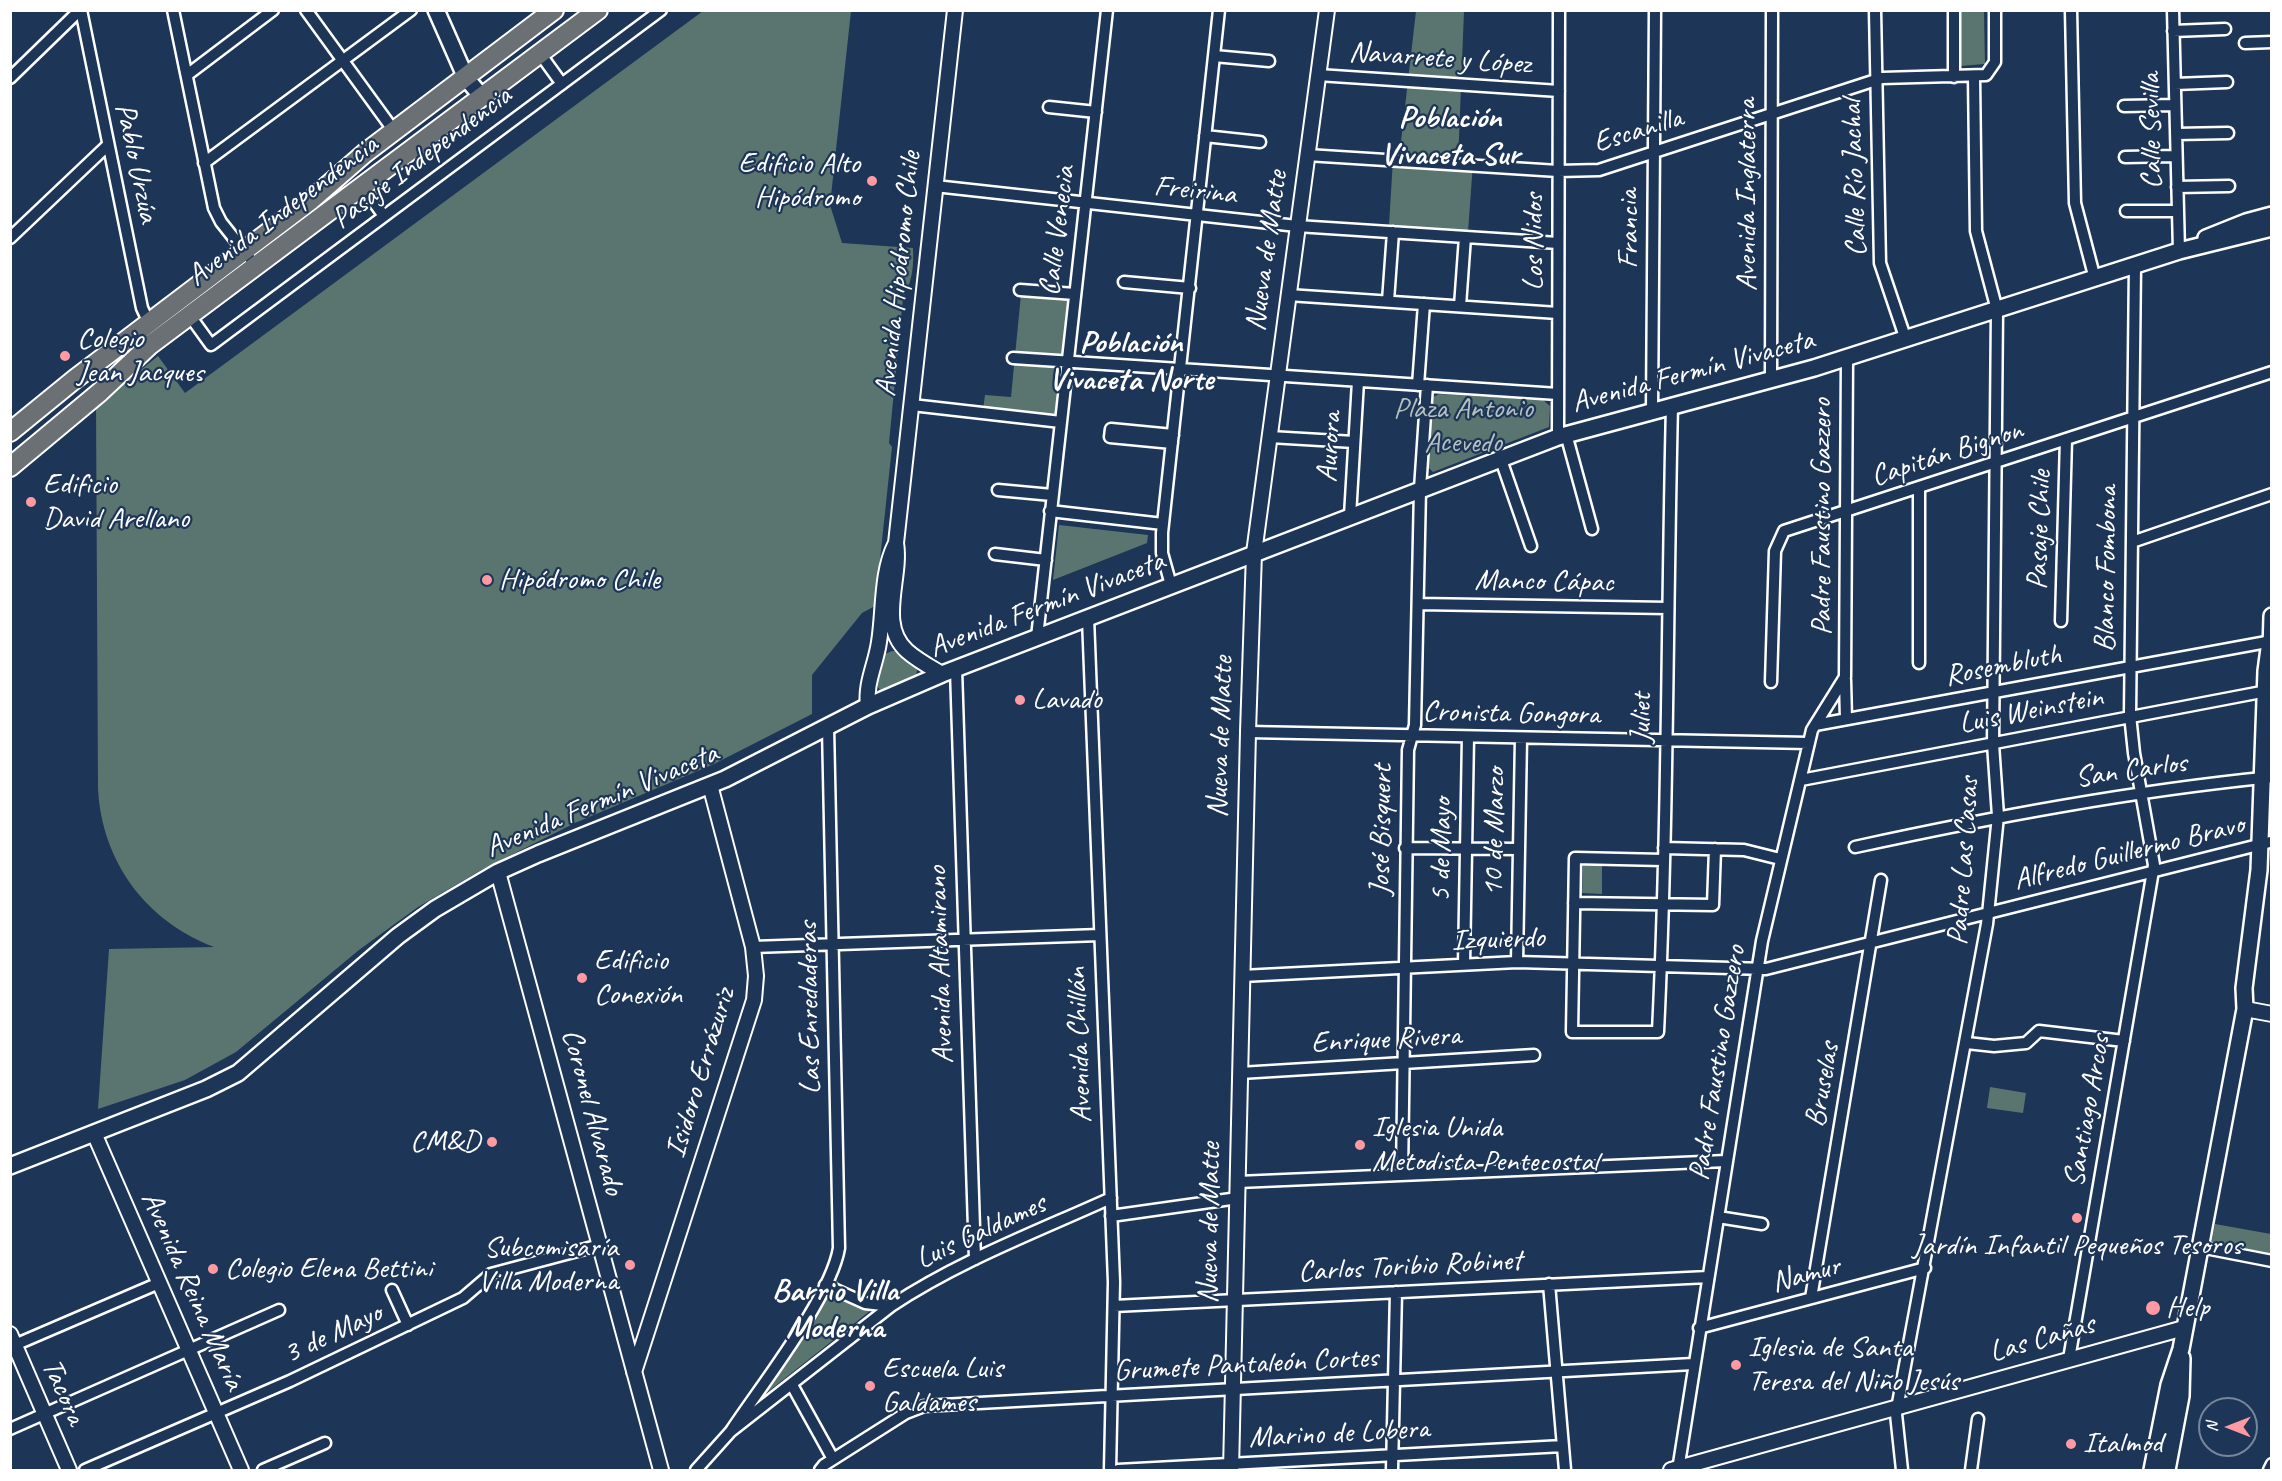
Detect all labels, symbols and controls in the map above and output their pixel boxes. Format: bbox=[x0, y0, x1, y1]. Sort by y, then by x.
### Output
street label: Navarrete y López bbox=[1348, 35, 1532, 83]
street label: Calle Sevilla bbox=[2133, 73, 2171, 189]
street label: Pasaje Independencia bbox=[325, 79, 519, 237]
street label: Avenida Inglaterra bbox=[1729, 99, 1765, 291]
street label: Calle Río Jachal bbox=[1834, 99, 1876, 257]
street label: Pablo Urzúa bbox=[106, 100, 166, 226]
district label: Población Vivaceta Sur bbox=[1380, 100, 1520, 175]
street label: Escanilla bbox=[1589, 100, 1687, 162]
street label: Avenida Independencia bbox=[180, 128, 386, 294]
place label: Edificio Alto Hipódromo bbox=[738, 146, 860, 216]
street label: Avenida Hipódromo Chile bbox=[868, 150, 930, 398]
street label: Calle Venecia bbox=[1032, 164, 1084, 298]
street label: Freirina bbox=[1152, 169, 1238, 213]
street label: Nueva de Matte bbox=[1238, 169, 1296, 333]
marker: Edificio Alto Hipódromo bbox=[865, 174, 879, 188]
street label: Francia bbox=[1611, 189, 1647, 269]
street label: Los Nidos bbox=[1516, 193, 1552, 291]
place label: Colegio Jean Jacques bbox=[77, 321, 203, 392]
street label: Avenida Fermín Vivaceta bbox=[1568, 322, 1818, 422]
district label: Población Vivaceta Norte bbox=[1049, 325, 1213, 400]
marker: Colegio Jean Jacques bbox=[58, 349, 72, 363]
park label: Plaza Antonio Acevedo bbox=[1393, 391, 1533, 462]
street label: Padre Faustino Gazzero bbox=[1804, 398, 1840, 636]
street label: Aurora bbox=[1310, 411, 1350, 483]
street label: Capitán Bignon bbox=[1866, 413, 2028, 495]
place label: Edificio David Arellano bbox=[43, 467, 189, 538]
street label: Pasaje Chile bbox=[2020, 470, 2060, 590]
street label: Blanco Fombona bbox=[2088, 485, 2126, 653]
marker: Edificio David Arellano bbox=[24, 495, 38, 509]
street label: Avenida Fermín Vivaceta bbox=[924, 544, 1170, 666]
place label: Hipódromo Chile bbox=[499, 562, 660, 598]
street label: Manco Cápac bbox=[1474, 563, 1614, 601]
marker: Hipódromo Chile bbox=[480, 573, 494, 587]
street label: Rosembluth bbox=[1942, 637, 2064, 695]
street label: Nueva de Matte bbox=[1200, 656, 1242, 818]
street label: Luis Weinstein bbox=[1956, 679, 2106, 743]
place label: Lavado bbox=[1032, 682, 1102, 718]
marker: Lavado bbox=[1013, 693, 1027, 707]
street label: Juliet bbox=[1624, 693, 1660, 743]
street label: Cronista Gongora bbox=[1422, 694, 1600, 734]
street label: Avenida Fermín Vivaceta bbox=[480, 736, 724, 866]
street label: San Carlos bbox=[2073, 745, 2189, 797]
street label: José Bisquert bbox=[1363, 764, 1401, 896]
street label: 10 de Marzo bbox=[1476, 767, 1514, 897]
street label: Padre Las Casas bbox=[1940, 776, 1988, 946]
street label: 5 de Mayo bbox=[1423, 797, 1461, 903]
street label: Alfredo Guillermo Bravo bbox=[2010, 807, 2248, 899]
street label: Avenida Altamirano bbox=[920, 866, 962, 1064]
street label: Izquierdo bbox=[1451, 920, 1545, 960]
street label: Las Enredaderas bbox=[790, 921, 830, 1095]
place label: Edificio Conexión bbox=[594, 943, 682, 1014]
street label: Padre Faustino Gazzero bbox=[1682, 943, 1754, 1183]
street label: Avenida Chillán bbox=[1059, 967, 1101, 1123]
marker: Edificio Conexión bbox=[575, 971, 589, 985]
street label: Isidoro Errázuriz bbox=[658, 984, 744, 1162]
street label: Enrique Rivera bbox=[1310, 1018, 1462, 1062]
street label: Coronel Alvarado bbox=[553, 1025, 631, 1199]
street label: Santiago Arcos bbox=[2057, 1032, 2119, 1190]
street label: Bruselas bbox=[1798, 1040, 1848, 1130]
place label: Iglesia Unida Metodista Pentecostal bbox=[1372, 1110, 1598, 1180]
place label: CM&D bbox=[410, 1124, 480, 1160]
marker: CM&D bbox=[485, 1135, 499, 1149]
marker: Iglesia Unida Metodista Pentecostal bbox=[1353, 1138, 1367, 1152]
street label: Nueva de Matte bbox=[1191, 1142, 1229, 1304]
street label: Avenida Reina María bbox=[132, 1186, 252, 1396]
street label: Luis Galdames bbox=[910, 1186, 1052, 1278]
marker: Jardín Infantil Pequeños Tesoros bbox=[2070, 1211, 2084, 1225]
place label: Jardín Infantil Pequeños Tesoros bbox=[1912, 1228, 2242, 1264]
place label: Subcomisaría Villa Moderna bbox=[478, 1230, 618, 1300]
street label: Carlos Toribio Robinet bbox=[1297, 1243, 1523, 1291]
street label: Namur bbox=[1768, 1249, 1844, 1301]
place label: Colegio Elena Bettini bbox=[225, 1251, 432, 1287]
marker: Subcomisaría Villa Moderna bbox=[623, 1258, 637, 1272]
marker: Colegio Elena Bettini bbox=[206, 1262, 220, 1276]
district label: Barrio Villa Moderna bbox=[772, 1273, 898, 1348]
place label: Help bbox=[2166, 1290, 2209, 1326]
street label: 3 de Mayo bbox=[278, 1296, 388, 1372]
marker: Help bbox=[2144, 1299, 2162, 1317]
street label: Las Cañas bbox=[1985, 1307, 2099, 1371]
place label: Iglesia de Santa Teresa del Niño Jesús bbox=[1748, 1330, 1959, 1400]
street label: Grumete Pantaleón Cortes bbox=[1113, 1340, 1379, 1390]
place label: Escuela Luis Galdames bbox=[882, 1351, 1003, 1422]
street label: Tacora bbox=[33, 1353, 93, 1431]
marker: Iglesia de Santa Teresa del Niño Jesús bbox=[1729, 1358, 1743, 1372]
marker: Escuela Luis Galdames bbox=[863, 1379, 877, 1393]
north arrow bbox=[2198, 1397, 2258, 1457]
street label: Marino de Lobera bbox=[1248, 1411, 1430, 1457]
text: N bbox=[2202, 1422, 2222, 1432]
place label: Italmod bbox=[2083, 1426, 2163, 1462]
marker: Italmod bbox=[2064, 1437, 2078, 1451]

